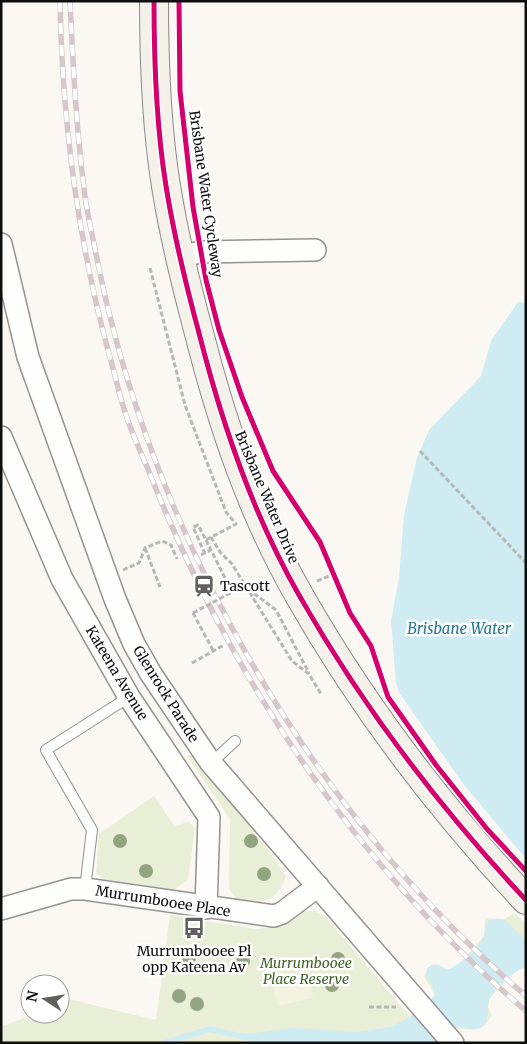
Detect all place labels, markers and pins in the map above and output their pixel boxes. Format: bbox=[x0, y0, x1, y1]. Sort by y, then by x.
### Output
station icon: Tascott bbox=[191, 573, 217, 599]
place label: Tascott bbox=[220, 577, 271, 595]
bus stop icon: Murrumbooee Pl opp Kateena Av bbox=[181, 915, 207, 941]
place label: Murrumbooee Pl opp Kateena Av bbox=[137, 942, 252, 976]

